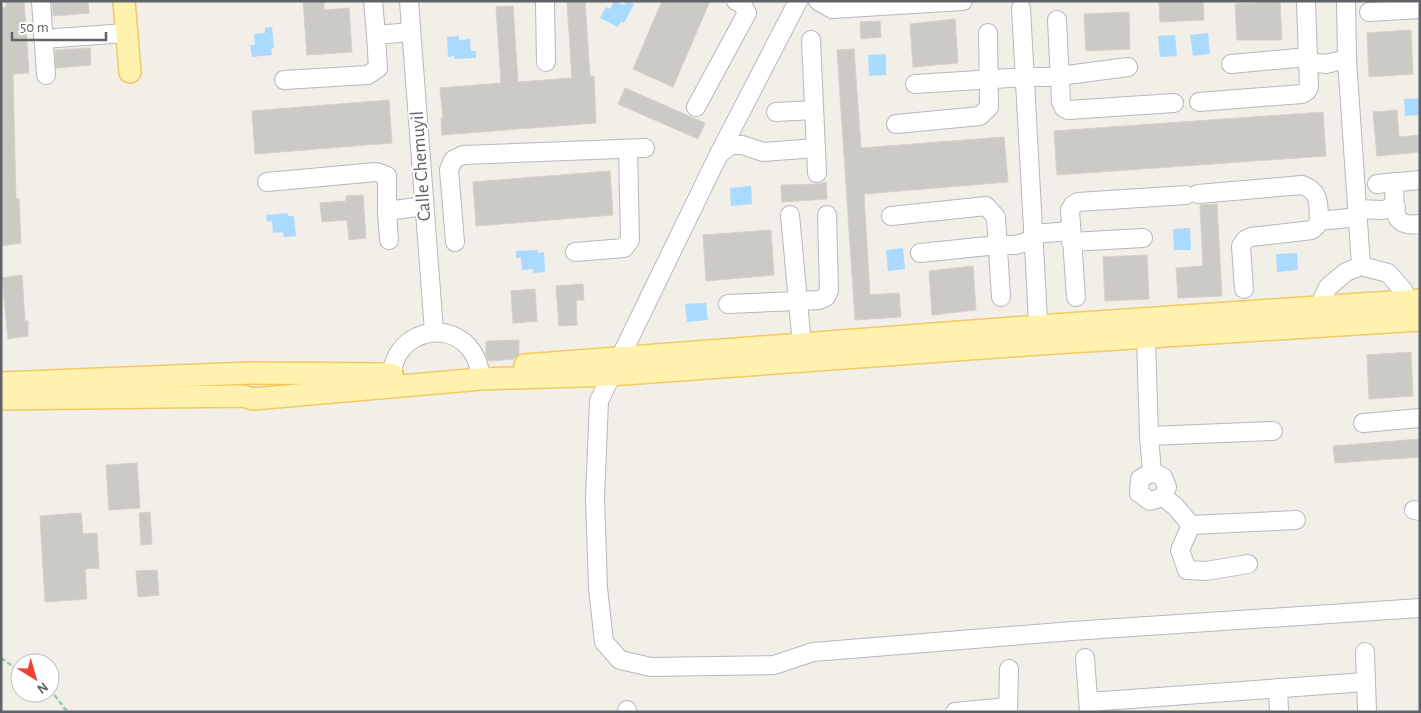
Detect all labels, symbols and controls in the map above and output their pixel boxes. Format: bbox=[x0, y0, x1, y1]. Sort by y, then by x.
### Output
scale bar bbox=[12, 10, 106, 42]
text: 50 m bbox=[20, 20, 49, 35]
street label: Calle Chemuyil bbox=[408, 110, 434, 222]
north arrow bbox=[10, 653, 60, 703]
text: N bbox=[34, 679, 50, 696]

